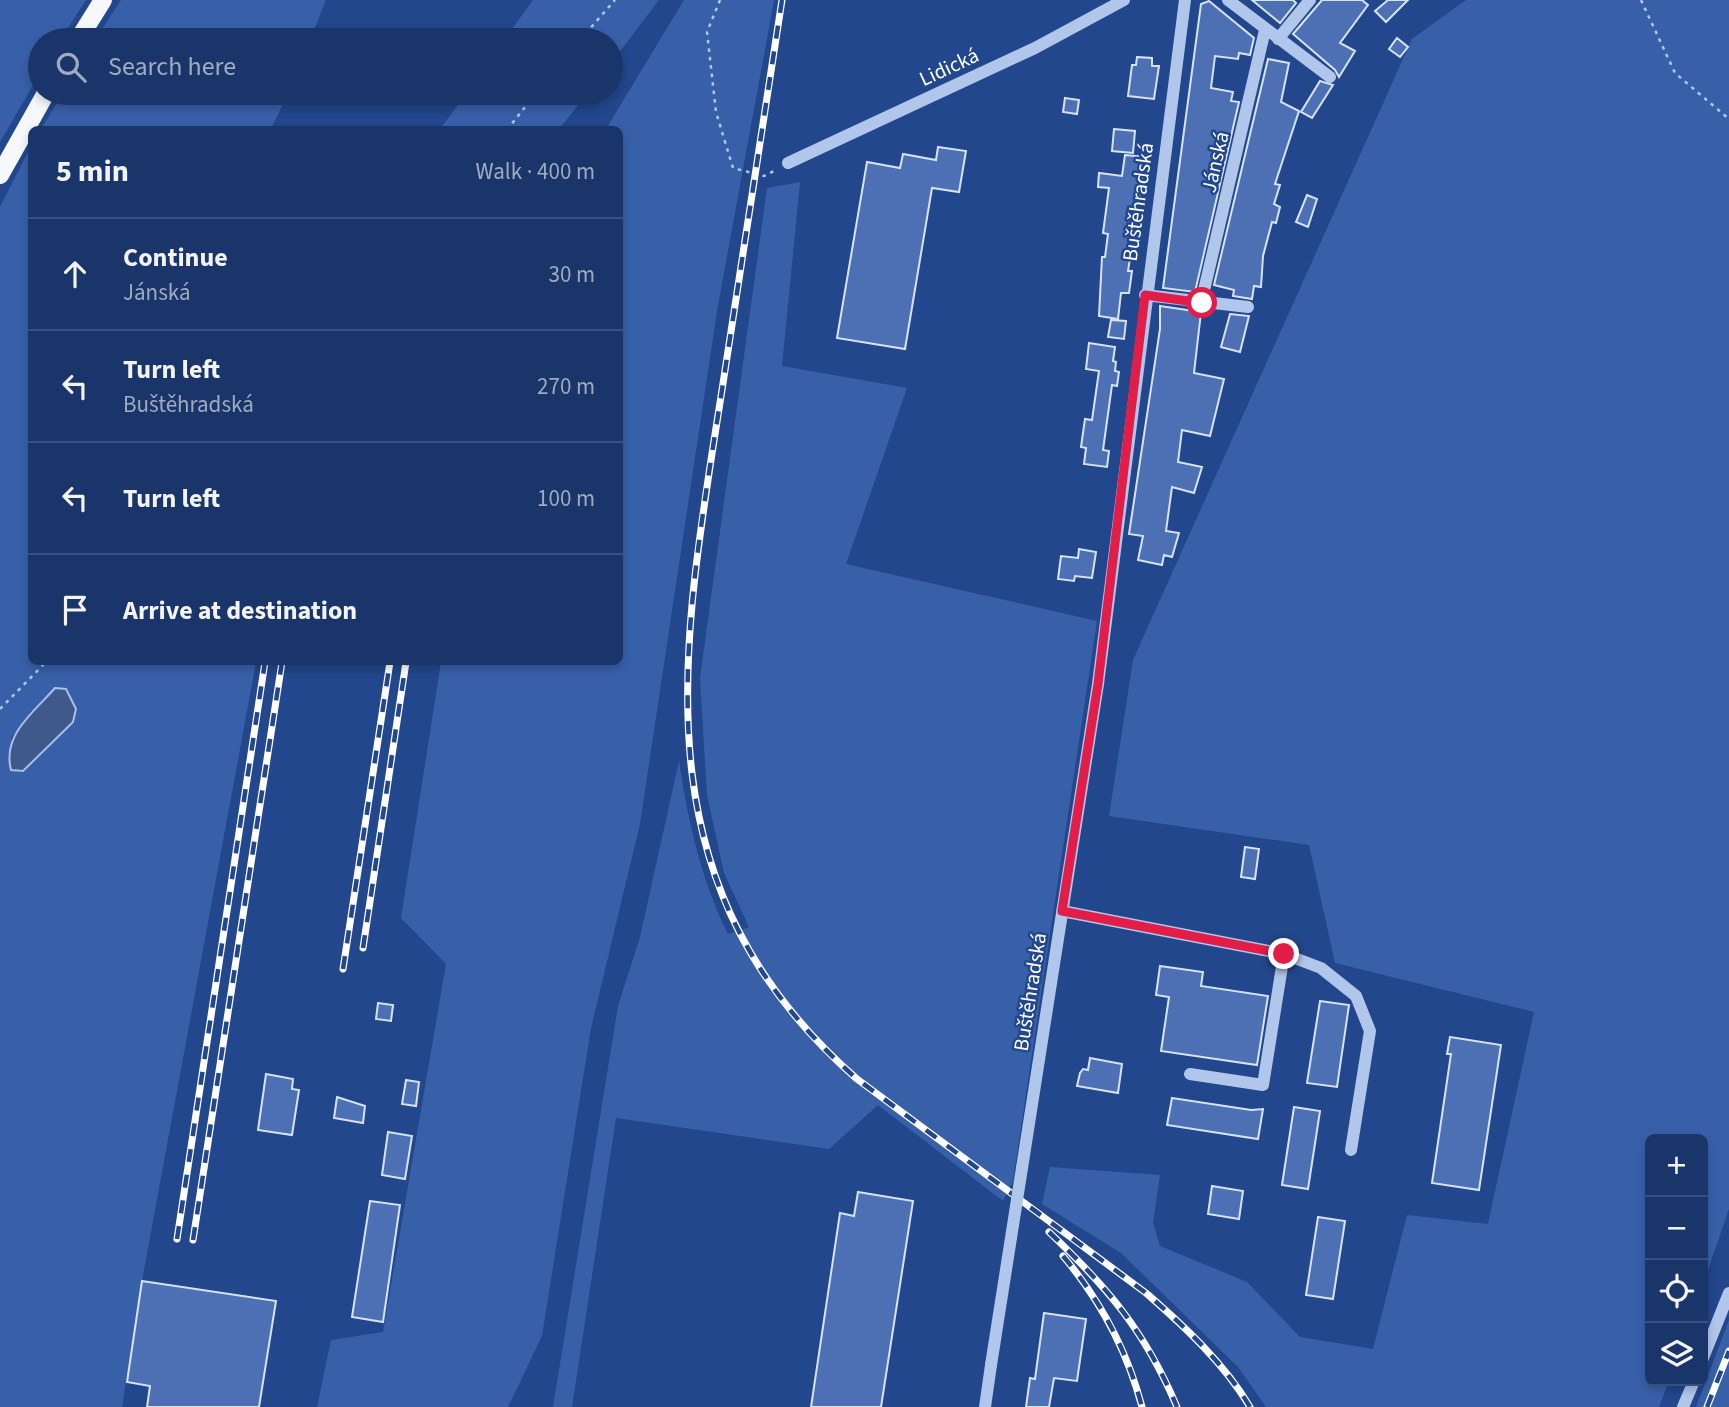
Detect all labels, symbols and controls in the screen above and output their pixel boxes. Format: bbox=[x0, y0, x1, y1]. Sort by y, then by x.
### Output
search box bbox=[28, 28, 623, 105]
street label: Lidická bbox=[914, 40, 984, 94]
icon: search bbox=[52, 48, 90, 86]
text: Search here bbox=[108, 48, 236, 85]
street label: Jánská bbox=[1193, 129, 1237, 195]
street label: Buštěhradská bbox=[1115, 141, 1161, 263]
text: 5 min bbox=[56, 150, 129, 193]
text: Walk · 400 m bbox=[476, 155, 595, 188]
text: Continue bbox=[123, 239, 228, 276]
icon: ahead bbox=[56, 255, 94, 293]
text: 30 m bbox=[548, 258, 595, 291]
text: Jánská bbox=[123, 276, 191, 309]
route start bbox=[1186, 287, 1217, 318]
text: Turn left bbox=[123, 351, 220, 388]
icon: left bbox=[56, 367, 94, 405]
text: 270 m bbox=[537, 370, 595, 403]
text: Buštěhradská bbox=[123, 388, 254, 421]
icon: left bbox=[56, 479, 94, 517]
text: Turn left bbox=[123, 480, 220, 517]
text: 100 m bbox=[537, 482, 595, 515]
icon: arrive bbox=[56, 591, 94, 629]
text: Arrive at destination bbox=[123, 592, 357, 629]
street label: Buštěhradská bbox=[1006, 931, 1054, 1053]
route end bbox=[1268, 938, 1299, 969]
map controls bbox=[1645, 1134, 1708, 1386]
button: + bbox=[1645, 1134, 1708, 1197]
button: − bbox=[1645, 1197, 1708, 1260]
button: locate bbox=[1645, 1260, 1708, 1323]
button: layers bbox=[1645, 1323, 1708, 1386]

